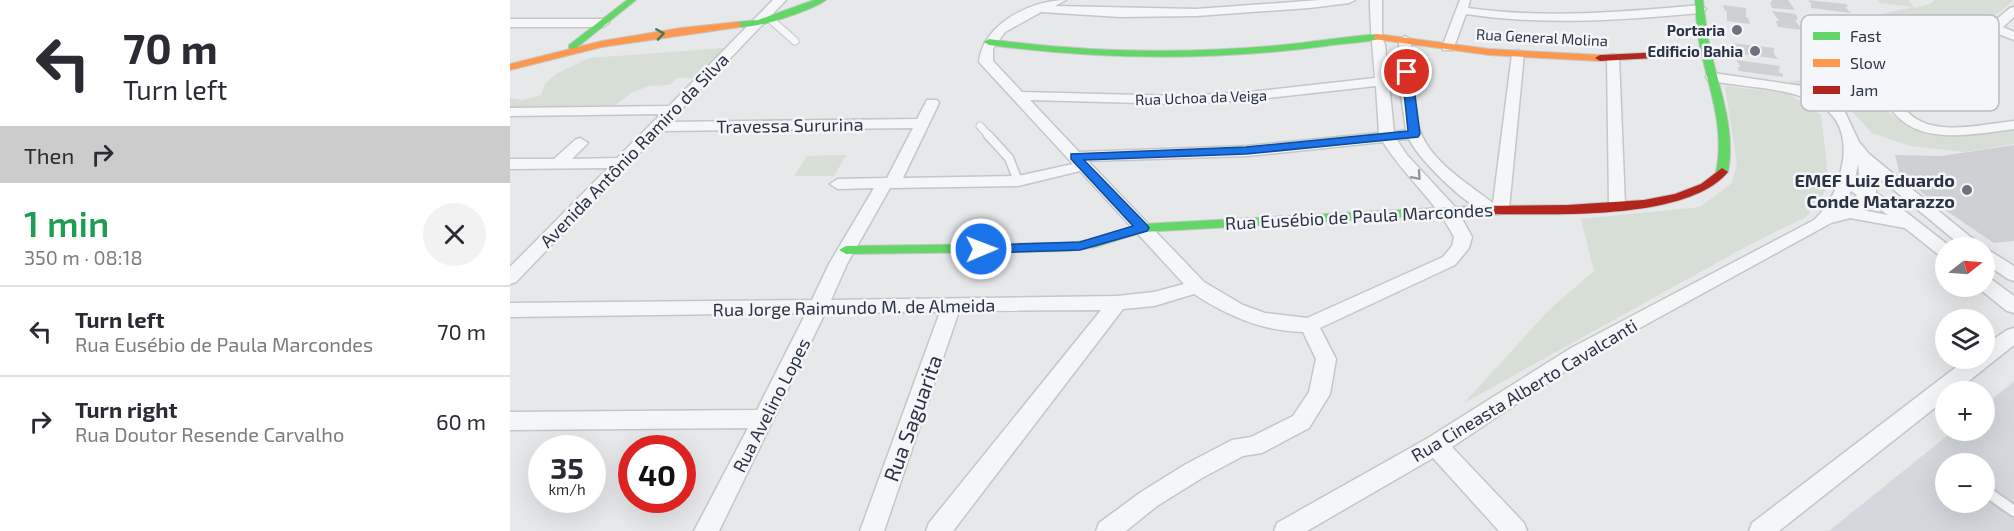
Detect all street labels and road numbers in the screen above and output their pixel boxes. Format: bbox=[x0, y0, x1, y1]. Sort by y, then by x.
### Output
street label: Rua General Molina bbox=[1476, 25, 1608, 49]
street label: Avenida Antônio Ramiro da Silva bbox=[535, 48, 733, 252]
street label: Rua Uchoa da Veiga bbox=[1135, 86, 1267, 108]
street label: Travessa Sururina bbox=[716, 113, 864, 137]
street label: Rua Eusébio de Paula Marcondes bbox=[1224, 198, 1494, 234]
street label: Rua Jorge Raimundo M. de Almeida bbox=[712, 294, 996, 320]
street label: Rua Cineasta Alberto Cavalcanti bbox=[1407, 314, 1641, 466]
street label: Rua Avelino Lopes bbox=[728, 334, 814, 476]
street label: Rua Saguarita bbox=[878, 351, 946, 485]

